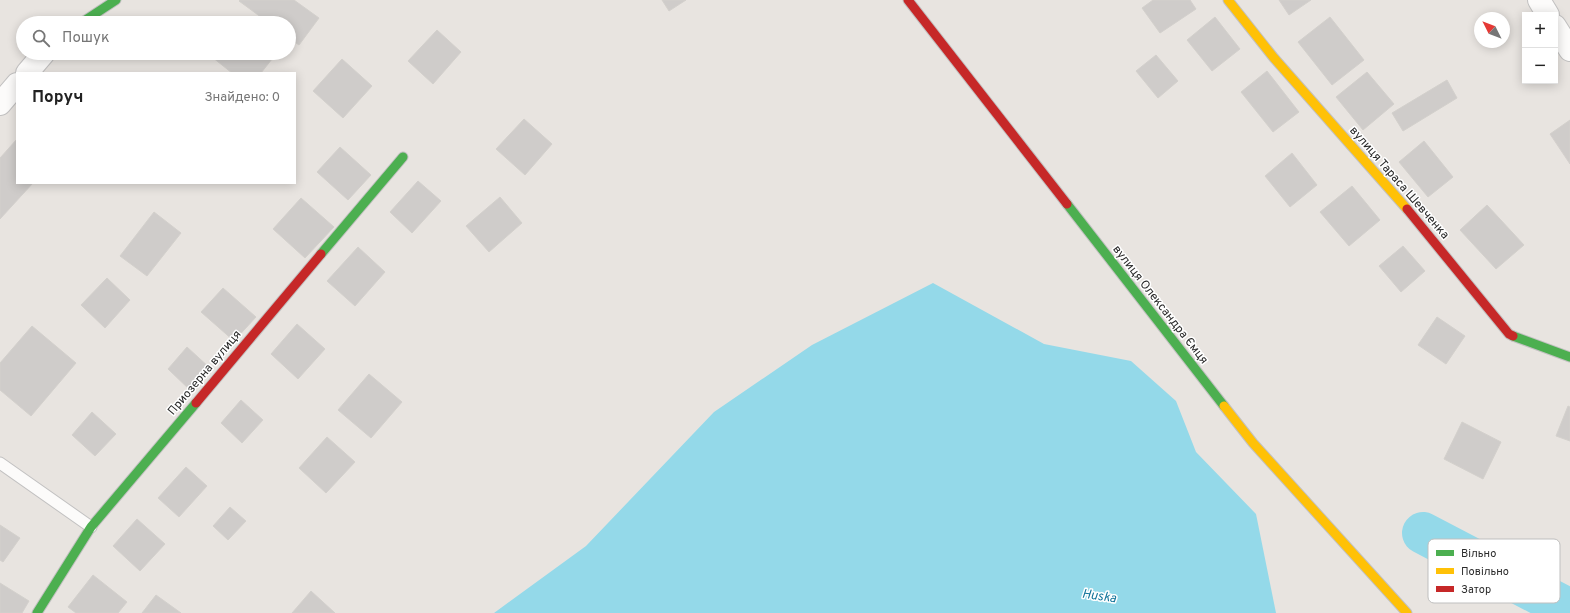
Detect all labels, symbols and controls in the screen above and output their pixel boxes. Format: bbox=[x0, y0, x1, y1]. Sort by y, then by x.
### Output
north arrow bbox=[1474, 12, 1510, 48]
map controls bbox=[1522, 12, 1558, 84]
button: + bbox=[1522, 12, 1558, 48]
search box bbox=[16, 16, 296, 60]
icon: search bbox=[30, 27, 52, 49]
text: Пошук bbox=[62, 29, 110, 48]
button: − bbox=[1522, 48, 1558, 84]
text: Поруч bbox=[32, 87, 84, 109]
text: Знайдено: 0 bbox=[204, 90, 280, 106]
street label: вулиця Тараса Шевченка bbox=[1346, 123, 1452, 243]
street label: вулиця Олександра Ємця bbox=[1108, 242, 1212, 368]
street label: Приозерна вулиця bbox=[165, 327, 245, 419]
legend bbox=[1428, 539, 1560, 603]
text: Вільно bbox=[1461, 547, 1496, 561]
text: Повільно bbox=[1461, 565, 1509, 579]
text: Затор bbox=[1461, 583, 1491, 597]
water label: Huska bbox=[1081, 587, 1118, 607]

